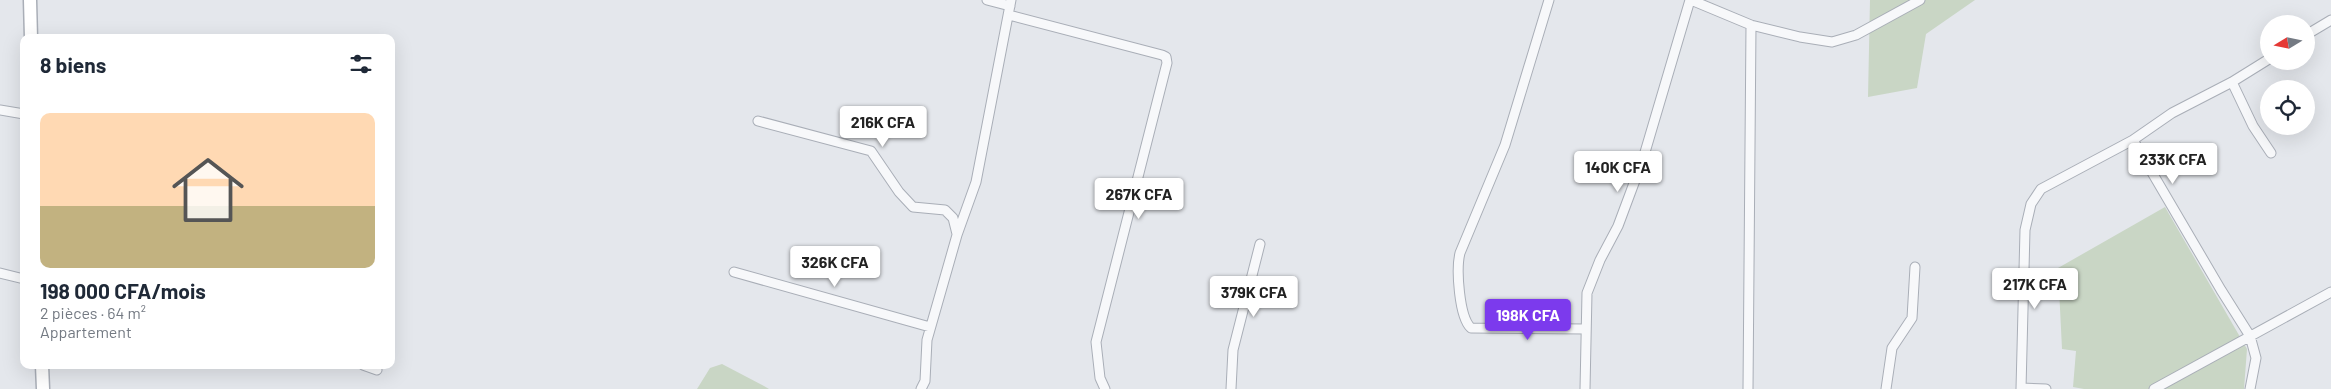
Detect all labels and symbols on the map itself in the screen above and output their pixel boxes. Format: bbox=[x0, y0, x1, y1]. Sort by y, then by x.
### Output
north arrow bbox=[2260, 15, 2315, 70]
pin: 216K CFA bbox=[831, 106, 935, 148]
pin: 233K CFA bbox=[2121, 142, 2225, 185]
pin: 140K CFA bbox=[1566, 150, 1670, 193]
pin: 267K CFA bbox=[1087, 178, 1191, 220]
pin: 326K CFA bbox=[783, 246, 887, 288]
pin: 217K CFA bbox=[1983, 268, 2087, 310]
pin: 379K CFA bbox=[1202, 276, 1306, 318]
pin: 198K CFA bbox=[1476, 298, 1580, 341]

